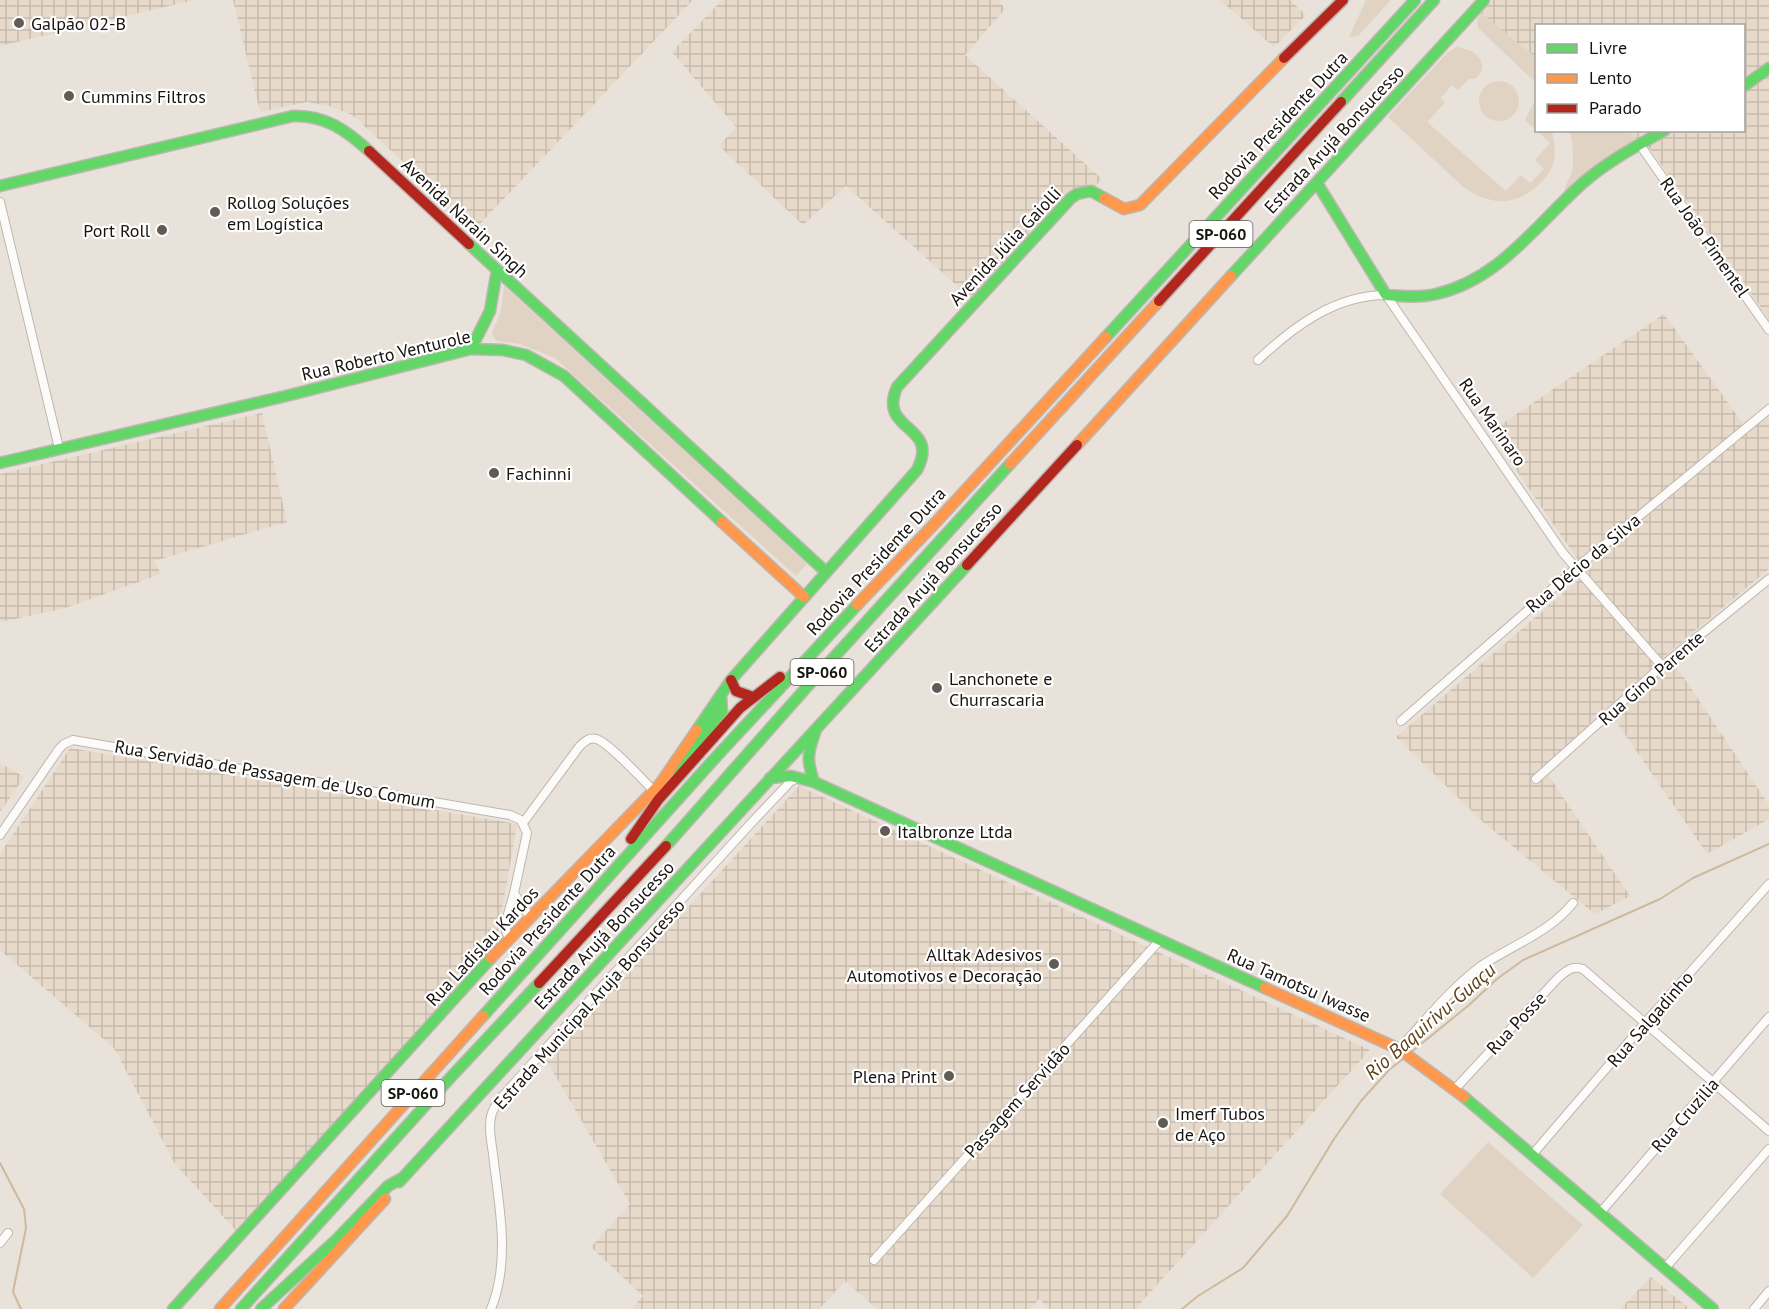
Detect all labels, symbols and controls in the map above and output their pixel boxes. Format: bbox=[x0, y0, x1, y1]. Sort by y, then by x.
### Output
place label: Galpão 02-B bbox=[31, 12, 126, 35]
marker: Galpão 02-B bbox=[12, 16, 26, 30]
legend bbox=[1535, 24, 1745, 132]
text: Livre bbox=[1589, 36, 1627, 59]
street label: Rodovia Presidente Dutra bbox=[1203, 46, 1353, 204]
street label: Estrada Arujá Bonsucesso bbox=[1259, 60, 1409, 218]
text: Lento bbox=[1589, 66, 1632, 89]
place label: Cummins Filtros bbox=[81, 85, 206, 108]
marker: Cummins Filtros bbox=[62, 89, 76, 103]
text: Parado bbox=[1589, 96, 1642, 119]
street label: Avenida Narain Singh bbox=[397, 153, 533, 283]
street label: Rua João Pimentel bbox=[1655, 173, 1755, 302]
street label: Avenida Júlia Gaiolli bbox=[944, 182, 1066, 310]
place label: Rollog Soluções em Logística bbox=[227, 191, 349, 235]
marker: Rollog Soluções em Logística bbox=[208, 205, 222, 219]
place label: Port Roll bbox=[83, 219, 151, 242]
road number: SP-060 bbox=[1190, 221, 1252, 247]
marker: Port Roll bbox=[155, 223, 169, 237]
street label: Rua Roberto Venturole bbox=[299, 324, 473, 386]
street label: Rua Marinaro bbox=[1454, 373, 1532, 471]
place label: Fachinni bbox=[506, 462, 572, 485]
marker: Fachinni bbox=[487, 466, 501, 480]
street label: Rodovia Presidente Dutra bbox=[801, 482, 951, 640]
street label: Estrada Arujá Bonsucesso bbox=[859, 497, 1007, 657]
street label: Rua Décio da Silva bbox=[1521, 508, 1645, 618]
street label: Rua Gino Parente bbox=[1593, 626, 1709, 730]
road number: SP-060 bbox=[790, 659, 854, 685]
place label: Lanchonete e Churrascaria bbox=[949, 667, 1052, 711]
marker: Lanchonete e Churrascaria bbox=[930, 681, 944, 695]
street label: Rua Servidão de Passagem de Uso Comum bbox=[113, 734, 437, 814]
place label: Italbronze Ltda bbox=[897, 820, 1013, 843]
marker: Italbronze Ltda bbox=[878, 824, 892, 838]
street label: Rodovia Presidente Dutra bbox=[474, 840, 620, 1000]
street label: Estrada Arujá Bonsucesso bbox=[529, 856, 679, 1014]
street label: Rua Ladislau Kardos bbox=[421, 881, 543, 1011]
street label: Estrada Municipal Aruja Bonsucesso bbox=[488, 894, 690, 1114]
place label: Alltak Adesivos Automotivos e Decoração bbox=[847, 943, 1042, 987]
street label: Rua Tamotsu Iwasse bbox=[1224, 943, 1374, 1027]
marker: Alltak Adesivos Automotivos e Decoração bbox=[1047, 957, 1061, 971]
water label: Rio Baquirivu-Guaçu bbox=[1359, 957, 1501, 1085]
street label: Rua Salgadinho bbox=[1602, 966, 1698, 1072]
street label: Rua Posse bbox=[1481, 987, 1551, 1059]
street label: Passagem Servidão bbox=[959, 1038, 1075, 1162]
place label: Plena Print bbox=[853, 1065, 937, 1088]
marker: Plena Print bbox=[942, 1069, 956, 1083]
street label: Rua Cruzilia bbox=[1646, 1073, 1724, 1157]
road number: SP-060 bbox=[382, 1080, 444, 1106]
place label: Imerf Tubos de Aço bbox=[1175, 1102, 1265, 1146]
marker: Imerf Tubos de Aço bbox=[1156, 1116, 1170, 1130]

